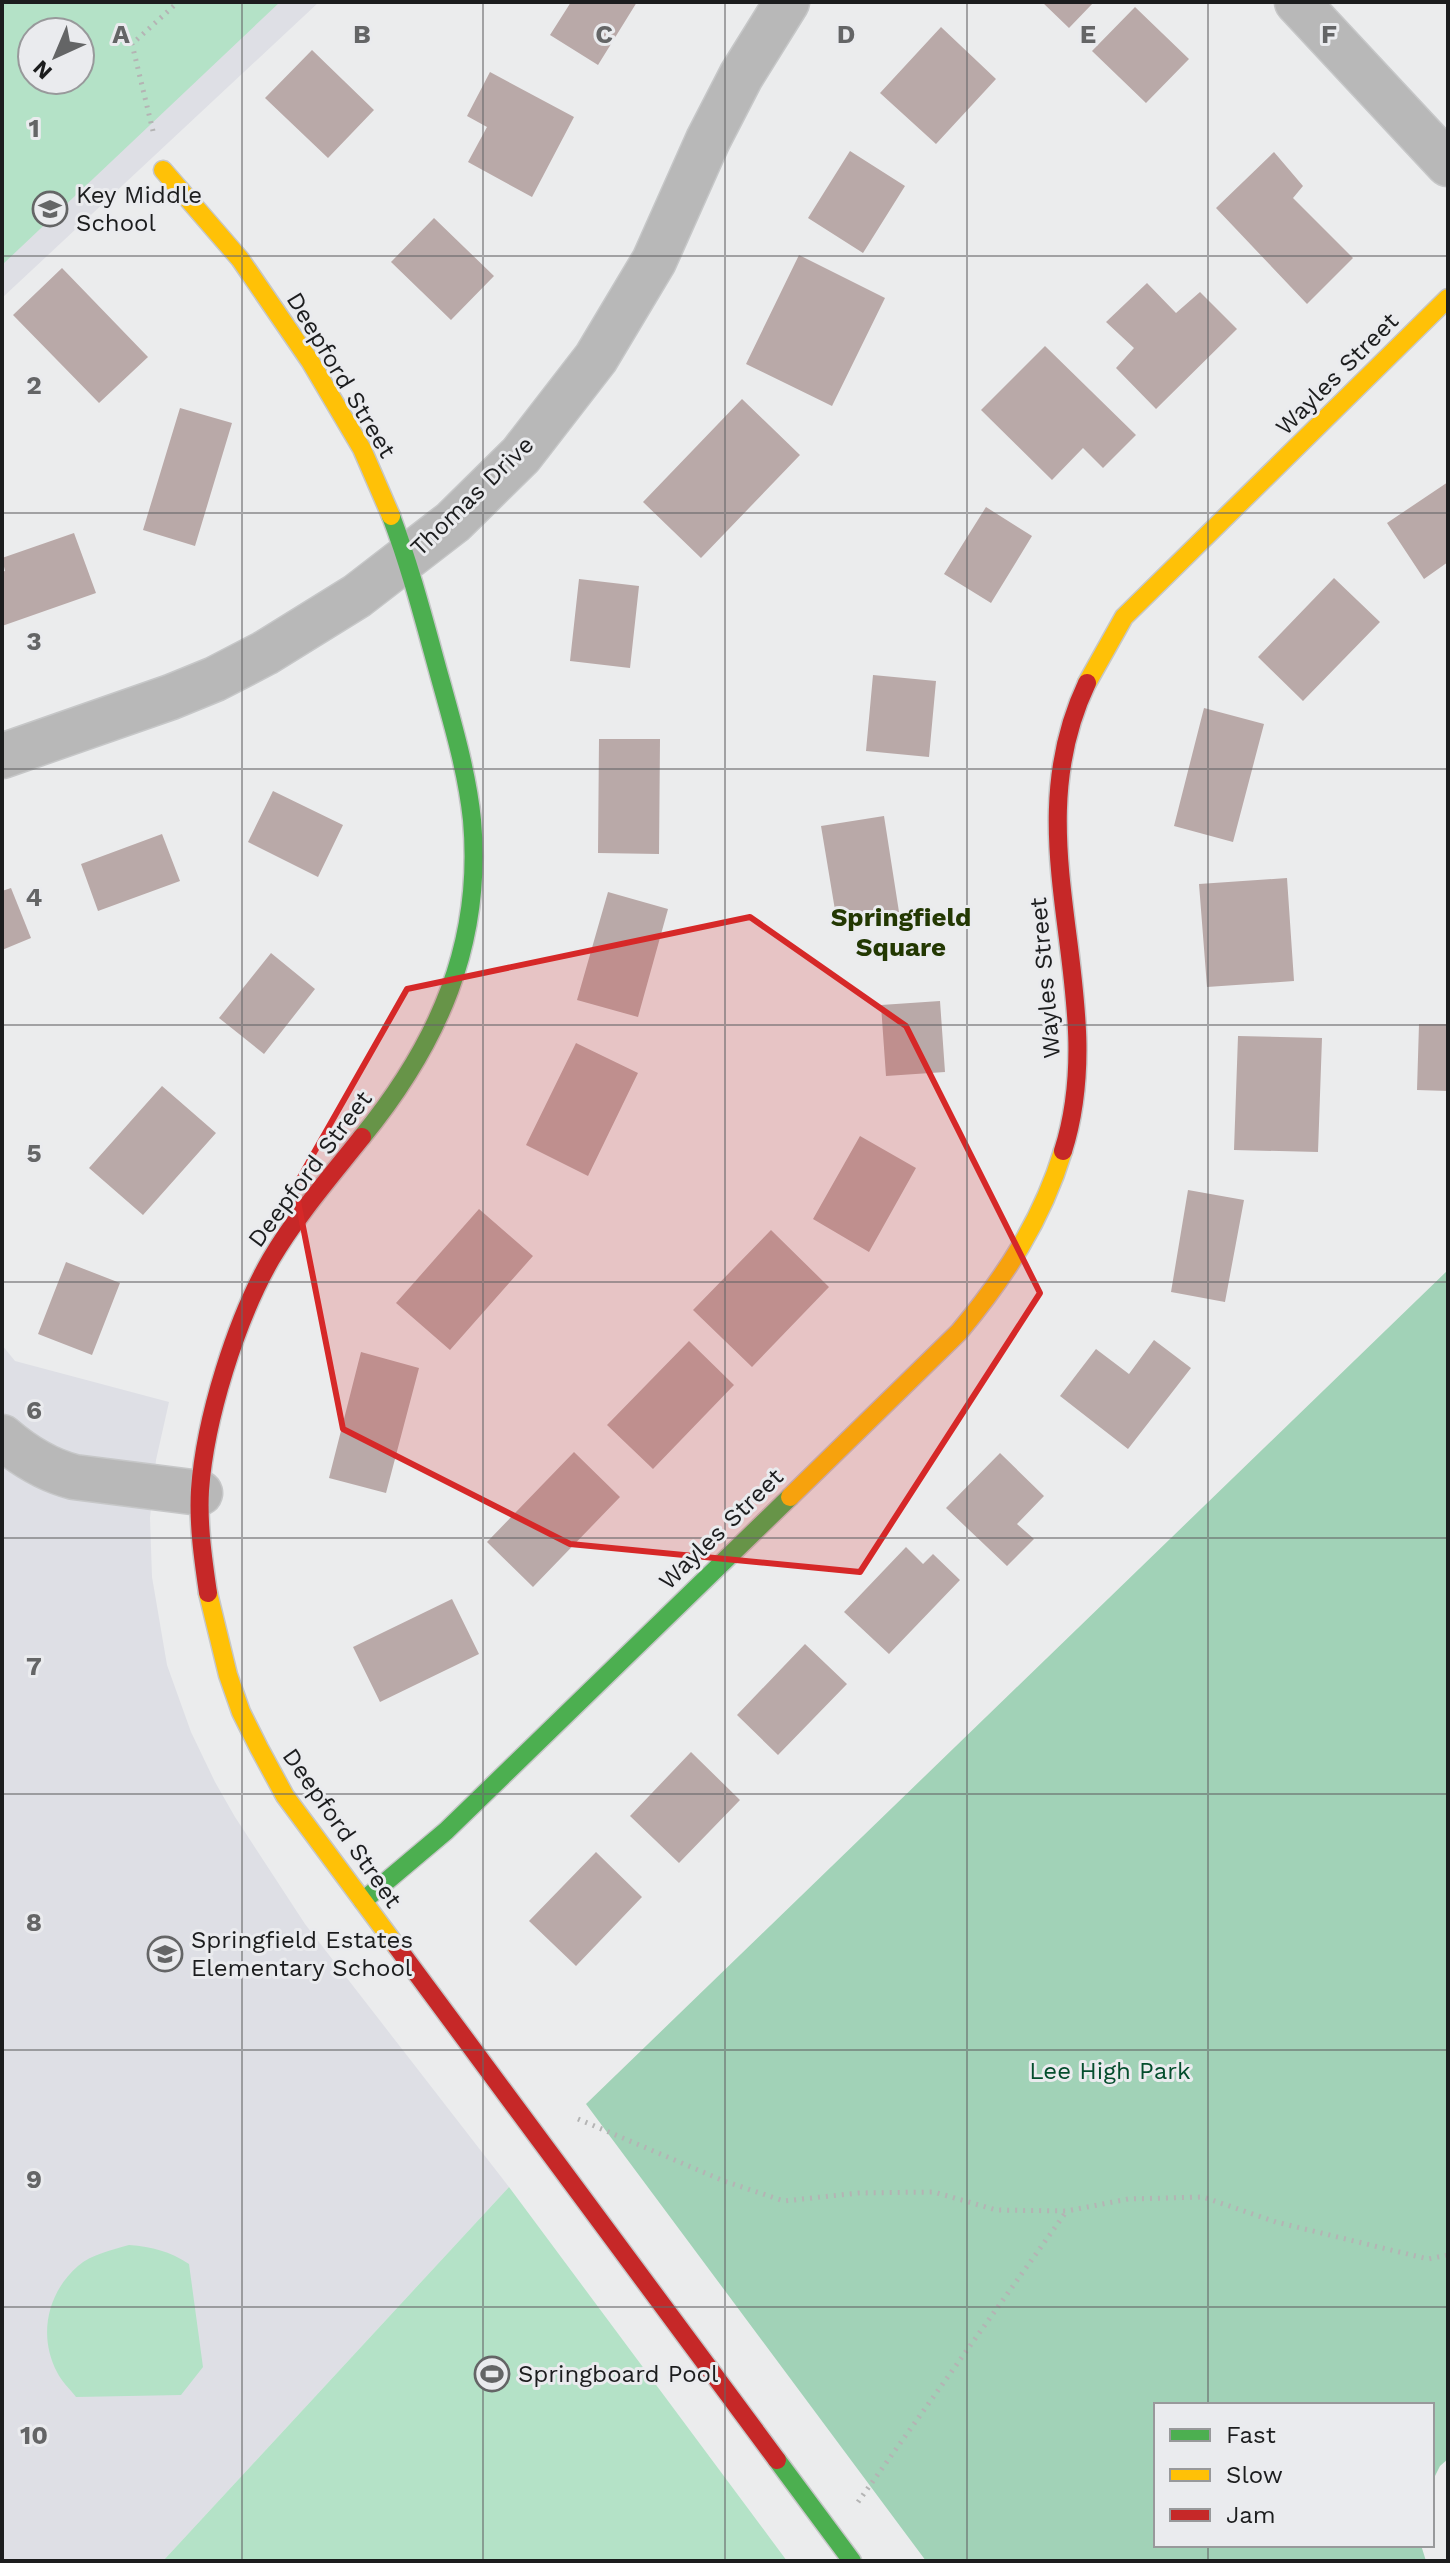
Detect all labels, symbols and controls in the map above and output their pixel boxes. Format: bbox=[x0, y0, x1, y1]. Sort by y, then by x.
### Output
north arrow bbox=[16, 16, 96, 96]
text: A bbox=[112, 19, 130, 49]
text: B bbox=[353, 19, 371, 49]
text: C bbox=[595, 19, 613, 49]
text: D bbox=[837, 19, 855, 49]
text: E bbox=[1080, 19, 1096, 49]
text: F bbox=[1321, 19, 1337, 49]
text: N bbox=[28, 55, 57, 85]
text: 1 bbox=[28, 113, 40, 143]
place label: Key Middle School bbox=[76, 181, 202, 237]
school or university icon: Key Middle School bbox=[31, 190, 69, 228]
street label: Deepford Street bbox=[281, 287, 401, 463]
street label: Wayles Street bbox=[1270, 307, 1404, 441]
text: 2 bbox=[26, 370, 42, 400]
street label: Thomas Drive bbox=[405, 430, 539, 562]
text: 3 bbox=[26, 626, 42, 656]
text: 4 bbox=[26, 882, 43, 912]
street label: Wayles Street bbox=[1024, 896, 1066, 1060]
district label: Springfield Square bbox=[831, 902, 971, 962]
street label: Deepford Street bbox=[242, 1085, 378, 1253]
text: 5 bbox=[26, 1138, 42, 1168]
text: 6 bbox=[26, 1395, 42, 1425]
street label: Wayles Street bbox=[653, 1463, 789, 1595]
text: 7 bbox=[26, 1651, 42, 1681]
street label: Deepford Street bbox=[277, 1743, 407, 1913]
text: 8 bbox=[26, 1907, 42, 1937]
place label: Springfield Estates Elementary School bbox=[191, 1926, 413, 1982]
school or university icon: Springfield Estates Elementary School bbox=[146, 1935, 184, 1973]
park label: Lee High Park bbox=[1029, 2057, 1191, 2085]
text: 9 bbox=[26, 2164, 42, 2194]
sports icon: Springboard Pool bbox=[473, 2355, 511, 2393]
place label: Springboard Pool bbox=[518, 2360, 719, 2388]
legend bbox=[1154, 2403, 1434, 2547]
text: 10 bbox=[20, 2420, 48, 2450]
text: Fast bbox=[1226, 2421, 1276, 2449]
text: Slow bbox=[1226, 2461, 1283, 2489]
text: Jam bbox=[1226, 2501, 1276, 2529]

